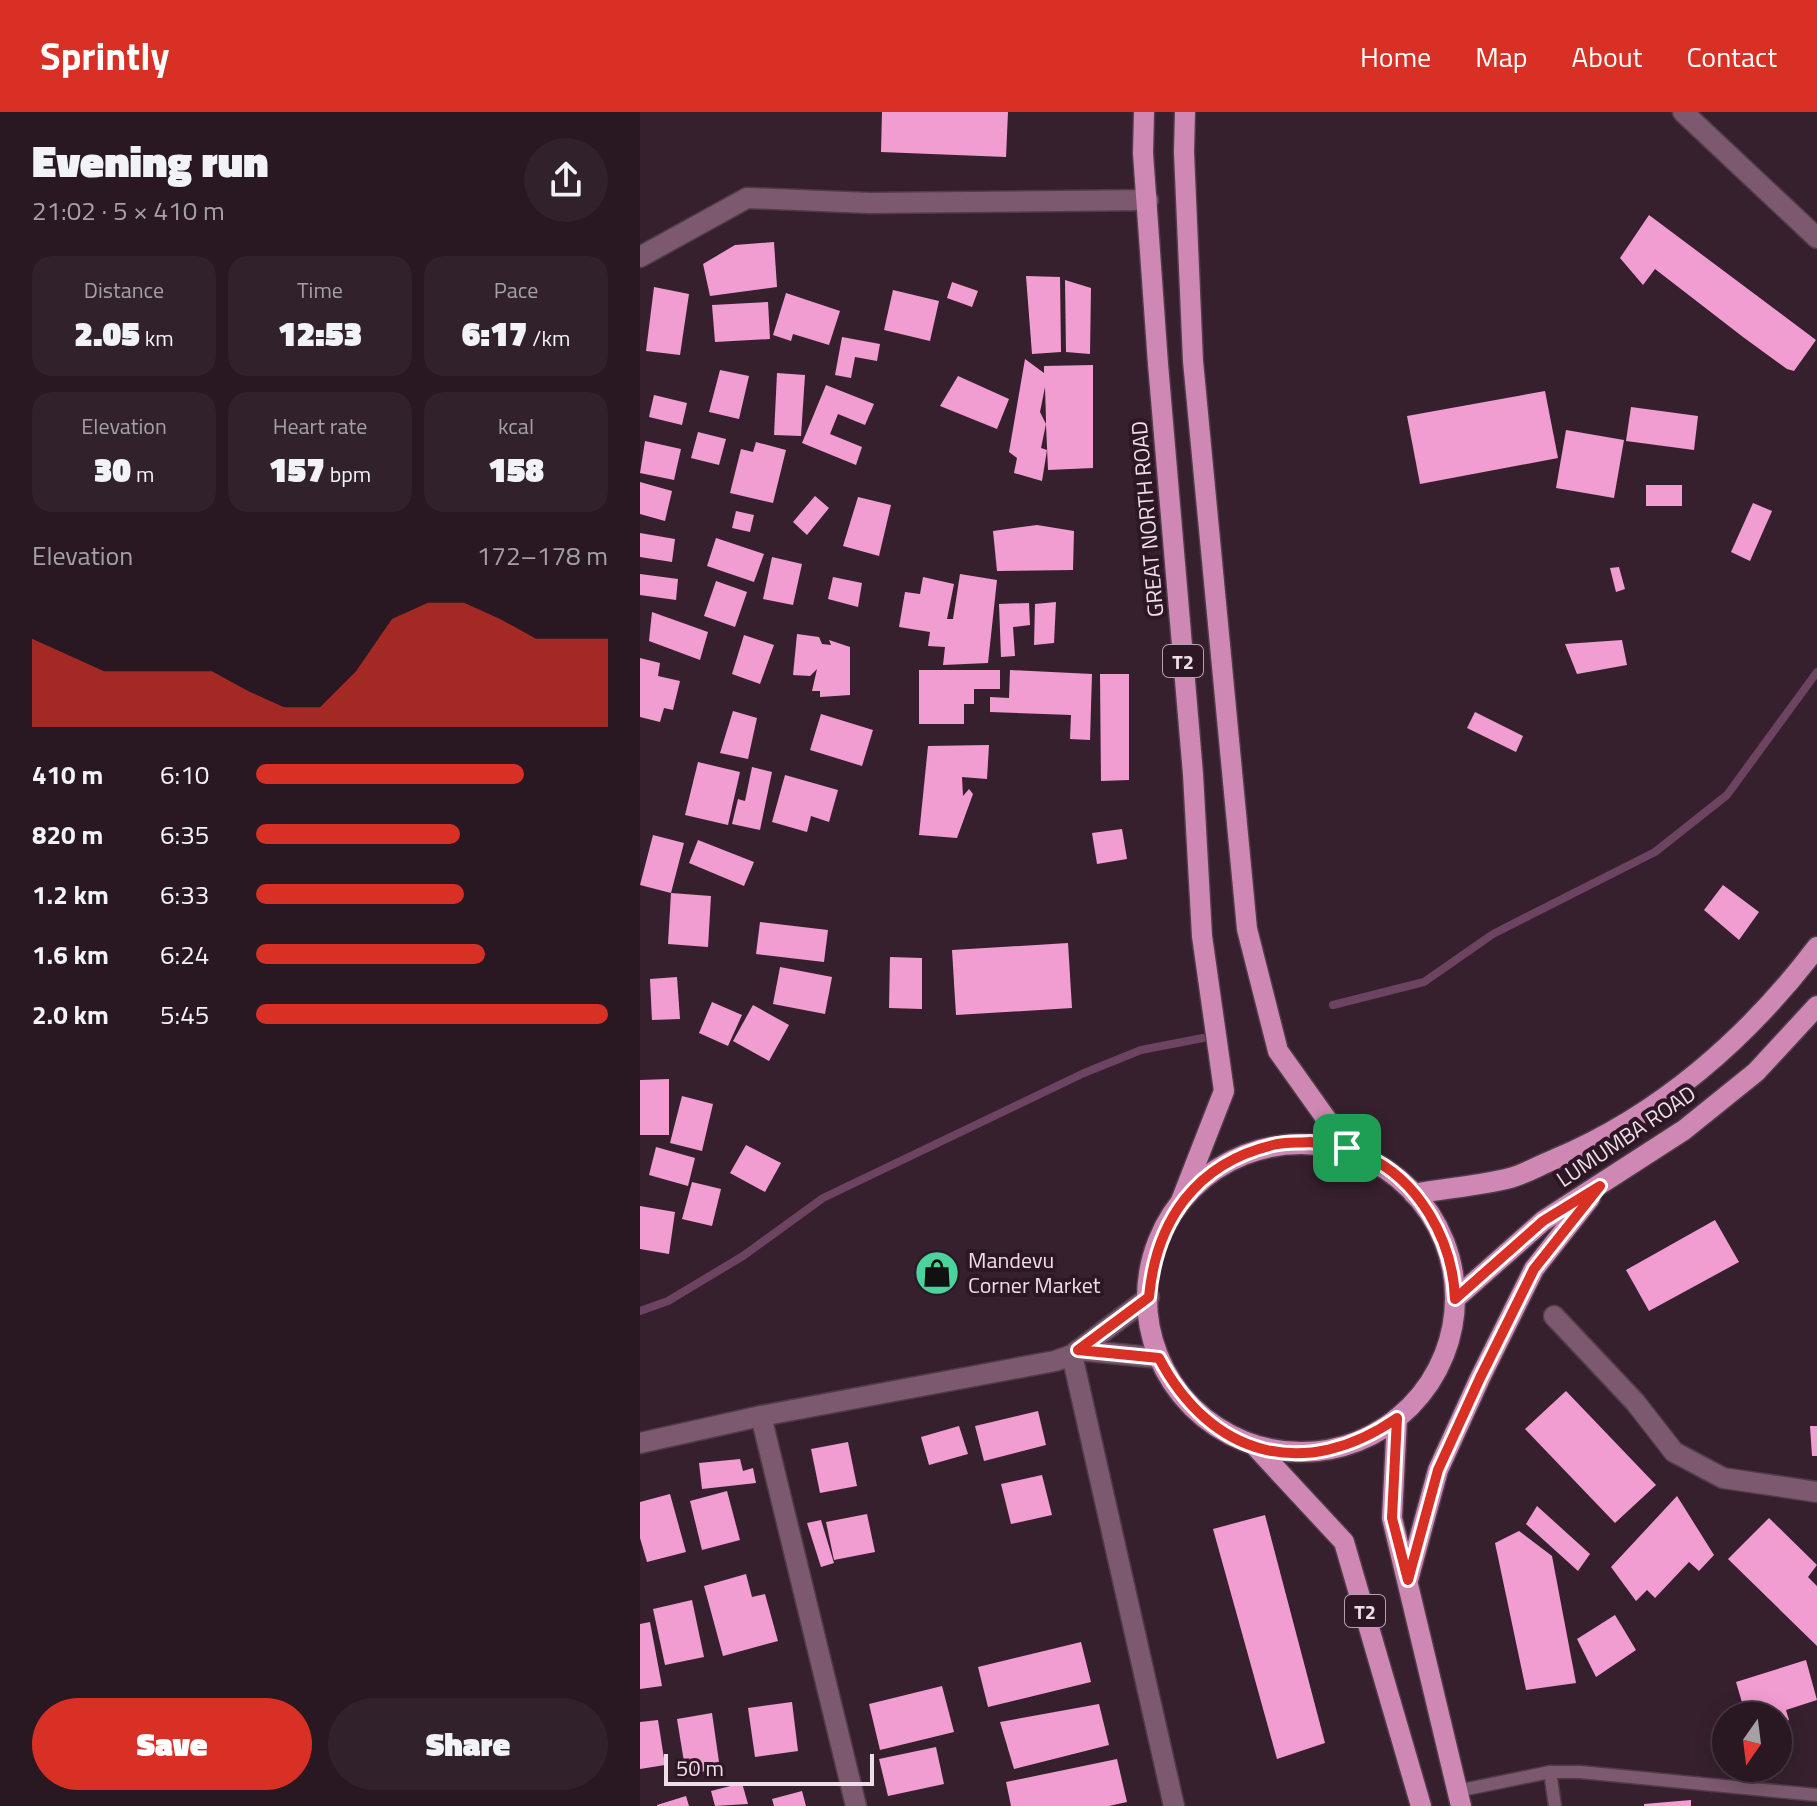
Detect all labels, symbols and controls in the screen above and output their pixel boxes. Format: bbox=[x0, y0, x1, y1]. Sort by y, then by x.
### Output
text: Sprintly bbox=[40, 27, 169, 85]
text: Home bbox=[1360, 35, 1431, 78]
text: Map bbox=[1475, 35, 1528, 78]
text: About bbox=[1572, 35, 1642, 78]
text: Contact bbox=[1686, 35, 1777, 78]
text: Evening run bbox=[32, 127, 269, 194]
button: share bbox=[524, 138, 608, 222]
text: 21:02 · 5 × 410 m bbox=[32, 191, 225, 230]
text: Distance bbox=[84, 273, 164, 307]
text: Time bbox=[297, 273, 343, 307]
text: Pace bbox=[494, 273, 538, 307]
text: 2.05 bbox=[74, 307, 140, 359]
text: 12:53 bbox=[278, 307, 362, 359]
text: 6:17 bbox=[462, 307, 528, 359]
text: km bbox=[140, 321, 174, 355]
text: /km bbox=[528, 321, 570, 355]
text: Elevation bbox=[81, 409, 167, 443]
text: Heart rate bbox=[273, 409, 367, 443]
text: kcal bbox=[498, 409, 534, 443]
street label: GREAT NORTH ROAD bbox=[1121, 419, 1173, 619]
text: 30 bbox=[94, 443, 131, 495]
text: 157 bbox=[269, 443, 325, 495]
text: 158 bbox=[488, 443, 544, 495]
text: m bbox=[131, 457, 154, 491]
text: bpm bbox=[325, 457, 371, 491]
text: Elevation bbox=[32, 536, 133, 575]
text: 172–178 m bbox=[477, 536, 608, 575]
road number: T2 bbox=[1163, 645, 1203, 677]
text: 410 m bbox=[32, 755, 103, 794]
text: 6:10 bbox=[160, 755, 209, 794]
text: 820 m bbox=[32, 815, 103, 854]
text: 6:35 bbox=[160, 815, 209, 854]
text: 1.2 km bbox=[32, 875, 109, 914]
text: 6:33 bbox=[160, 875, 209, 914]
text: 1.6 km bbox=[32, 935, 109, 974]
text: 6:24 bbox=[160, 935, 209, 974]
text: 2.0 km bbox=[32, 995, 109, 1034]
text: 5:45 bbox=[160, 995, 209, 1034]
street label: LUMUMBA ROAD bbox=[1549, 1077, 1703, 1195]
pin bbox=[1313, 1114, 1381, 1182]
icon: arrive bbox=[1325, 1126, 1369, 1170]
place label: Mandevu Corner Market bbox=[968, 1243, 1101, 1302]
shop icon: Mandevu Corner Market bbox=[913, 1249, 961, 1297]
road number: T2 bbox=[1345, 1595, 1385, 1627]
button: Save bbox=[32, 1698, 312, 1790]
button: Share bbox=[328, 1698, 608, 1790]
north arrow bbox=[1712, 1702, 1792, 1782]
map controls bbox=[1712, 1702, 1792, 1782]
scale bar bbox=[664, 1750, 874, 1786]
text: 50 m bbox=[676, 1751, 724, 1785]

